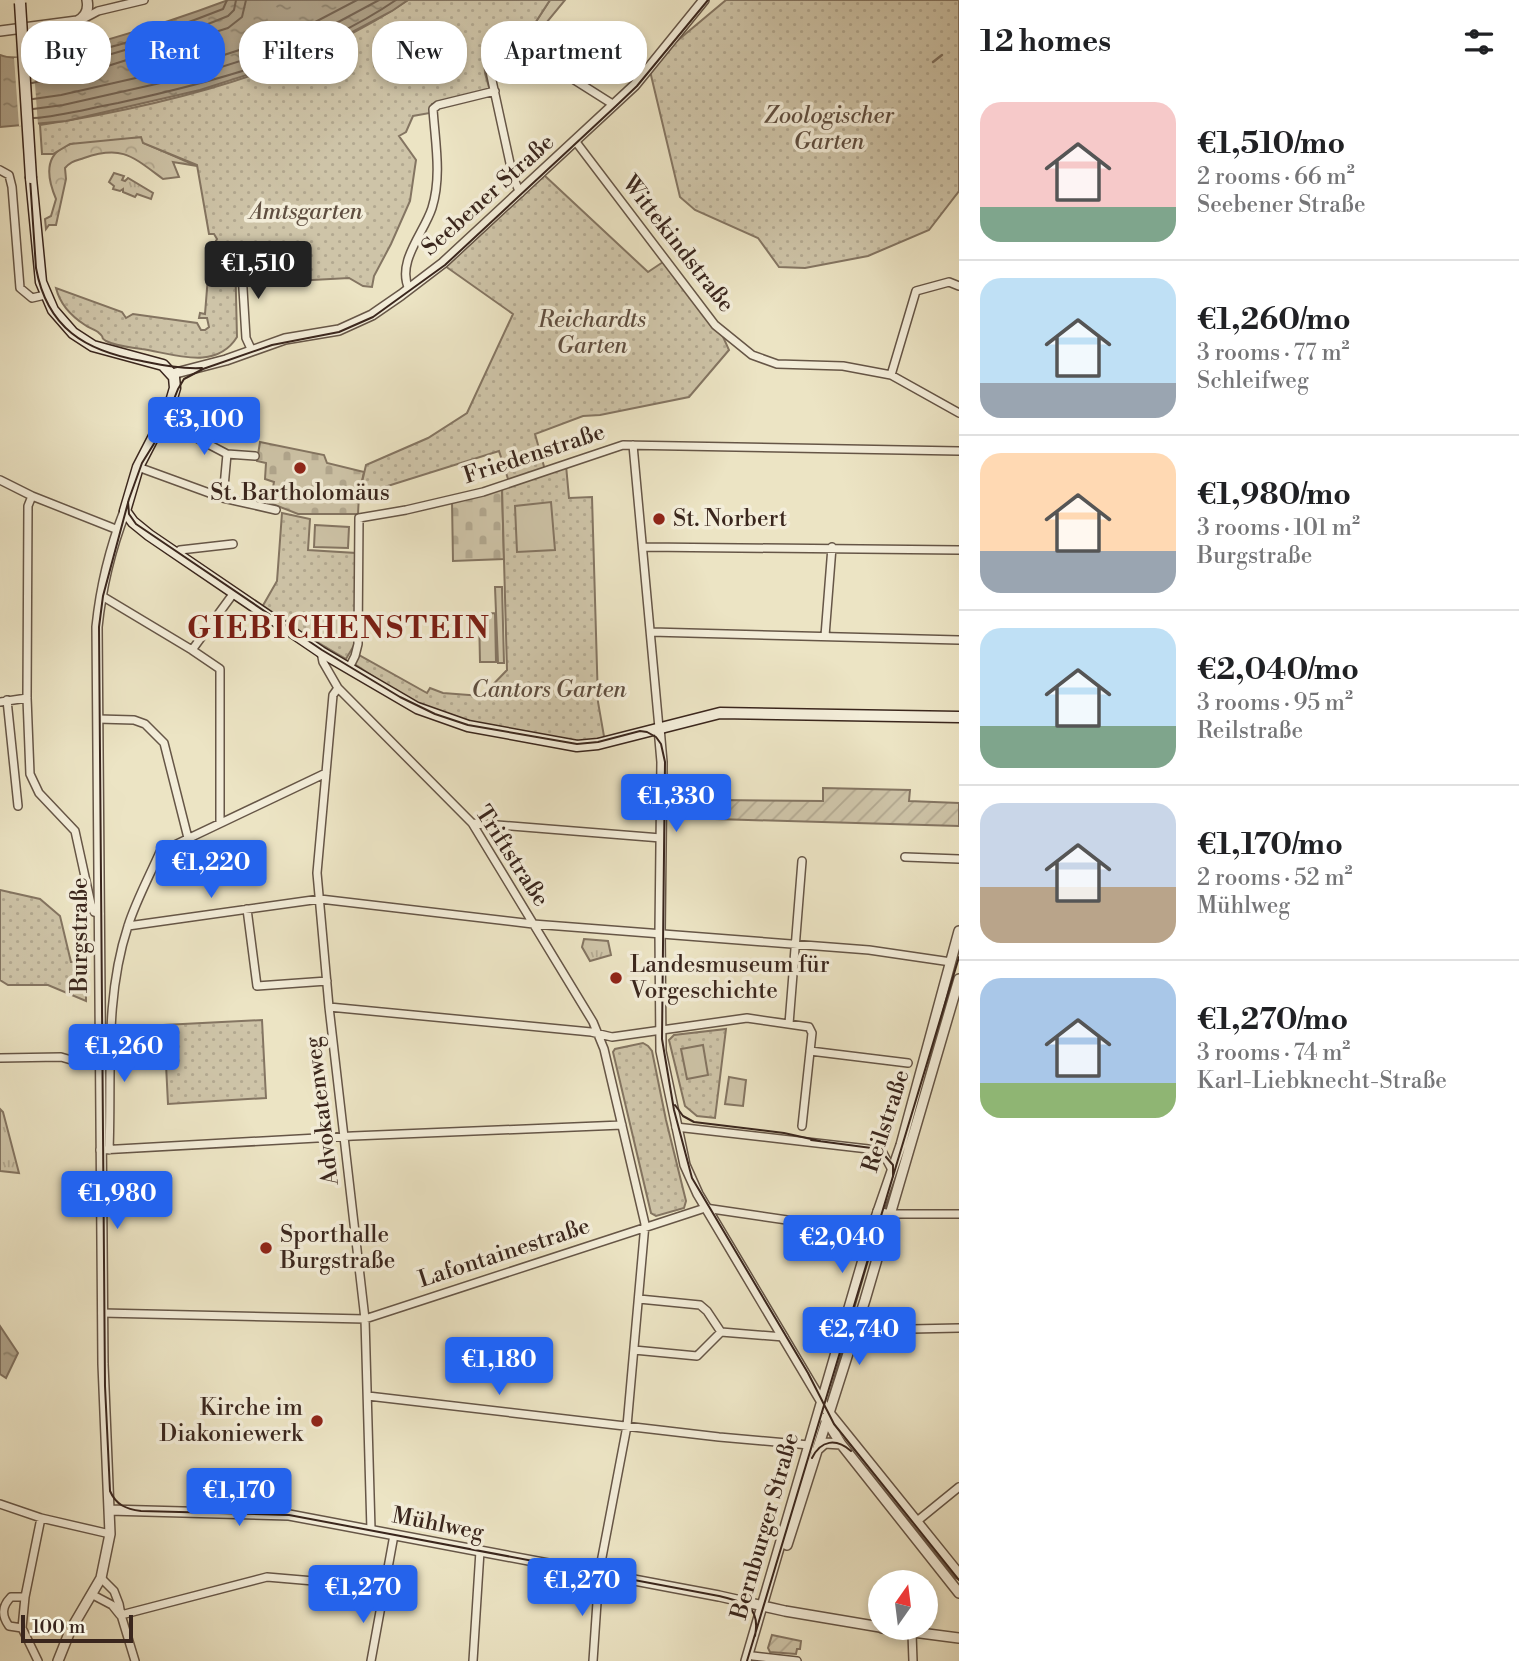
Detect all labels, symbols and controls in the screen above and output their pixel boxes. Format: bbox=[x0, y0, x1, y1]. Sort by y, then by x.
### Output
chip: Buy bbox=[21, 21, 111, 84]
chip: Rent bbox=[125, 21, 225, 84]
chip: Filters bbox=[239, 21, 358, 84]
chip: New bbox=[372, 21, 467, 84]
chip: Apartment bbox=[481, 21, 647, 84]
text: 12 homes bbox=[980, 23, 1111, 61]
icon: filters bbox=[1460, 23, 1498, 61]
park label: Zoologischer Garten bbox=[764, 102, 895, 156]
text: €1,510/mo bbox=[1197, 125, 1345, 163]
street label: Seebener Straße bbox=[416, 128, 560, 262]
icon: home bbox=[1036, 130, 1120, 214]
text: 2 rooms · 66 m² bbox=[1197, 163, 1355, 191]
street label: Wittekindstraße bbox=[615, 169, 740, 318]
text: Seebener Straße bbox=[1197, 191, 1366, 219]
park label: Amtsgarten bbox=[246, 198, 364, 226]
pin: €1,510 bbox=[201, 242, 315, 301]
text: €1,510 bbox=[221, 250, 295, 278]
text: €1,260/mo bbox=[1197, 301, 1351, 339]
park label: Reichardts Garten bbox=[537, 306, 646, 360]
icon: home bbox=[1036, 306, 1120, 390]
text: 3 rooms · 77 m² bbox=[1197, 339, 1350, 367]
text: Schleifweg bbox=[1197, 367, 1309, 395]
pin: €3,100 bbox=[147, 398, 261, 457]
text: €3,100 bbox=[164, 406, 244, 434]
street label: Friedenstraße bbox=[460, 418, 608, 490]
marker: St. Bartholomäus bbox=[292, 460, 308, 476]
text: €1,980/mo bbox=[1197, 476, 1351, 514]
place label: St. Bartholomäus bbox=[210, 479, 390, 507]
icon: home bbox=[1036, 481, 1120, 565]
place label: St. Norbert bbox=[673, 505, 787, 533]
marker: St. Norbert bbox=[651, 511, 667, 527]
text: 3 rooms · 101 m² bbox=[1197, 514, 1360, 542]
text: Burgstraße bbox=[1197, 542, 1312, 570]
district label: GIEBICHENSTEIN bbox=[187, 610, 491, 648]
text: €2,040/mo bbox=[1197, 651, 1359, 689]
icon: home bbox=[1036, 656, 1120, 740]
park label: Cantors Garten bbox=[472, 676, 628, 704]
text: 3 rooms · 95 m² bbox=[1197, 689, 1353, 717]
text: Reilstraße bbox=[1197, 717, 1303, 745]
pin: €1,330 bbox=[619, 774, 733, 834]
text: €1,330 bbox=[637, 783, 715, 811]
street label: Triftstraße bbox=[469, 800, 555, 912]
text: €1,170/mo bbox=[1197, 826, 1343, 864]
icon: home bbox=[1036, 831, 1120, 915]
pin: €1,220 bbox=[154, 841, 268, 900]
text: €1,220 bbox=[172, 849, 250, 877]
text: 2 rooms · 52 m² bbox=[1197, 864, 1353, 892]
street label: Burgstraße bbox=[66, 877, 94, 994]
text: Mühlweg bbox=[1197, 892, 1290, 920]
place label: Landesmuseum für Vorgeschichte bbox=[629, 951, 830, 1005]
marker: Landesmuseum für Vorgeschichte bbox=[608, 970, 624, 986]
text: €1,270/mo bbox=[1197, 1001, 1348, 1039]
icon: home bbox=[1036, 1006, 1120, 1090]
pin: €1,260 bbox=[67, 1024, 181, 1084]
text: €1,260 bbox=[85, 1033, 163, 1061]
street label: Advokatenweg bbox=[299, 1035, 345, 1188]
text: 3 rooms · 74 m² bbox=[1197, 1039, 1350, 1067]
street label: Reilstraße bbox=[856, 1066, 916, 1176]
text: Karl-Liebknecht-Straße bbox=[1197, 1067, 1447, 1095]
pin: €1,980 bbox=[60, 1172, 174, 1231]
text: €1,980 bbox=[77, 1180, 157, 1208]
street label: Lafontainestraße bbox=[415, 1212, 593, 1294]
pin: €2,040 bbox=[785, 1216, 899, 1275]
place label: Sporthalle Burgstraße bbox=[279, 1221, 395, 1275]
text: €2,040 bbox=[799, 1224, 885, 1252]
marker: Sporthalle Burgstraße bbox=[258, 1240, 274, 1256]
pin: €2,740 bbox=[802, 1308, 916, 1367]
text: €2,740 bbox=[819, 1316, 899, 1344]
pin: €1,180 bbox=[442, 1338, 556, 1397]
text: €1,180 bbox=[461, 1346, 537, 1374]
place label: Kirche im Diakoniewerk bbox=[159, 1394, 304, 1448]
marker: Kirche im Diakoniewerk bbox=[309, 1413, 325, 1429]
street label: Bernburger Straße bbox=[725, 1429, 805, 1624]
pin: €1,170 bbox=[182, 1468, 296, 1528]
text: €1,170 bbox=[203, 1477, 275, 1505]
street label: Mühlweg bbox=[390, 1501, 486, 1547]
pin: €1,270 bbox=[525, 1558, 639, 1618]
pin: €1,270 bbox=[306, 1566, 420, 1625]
text: €1,270 bbox=[543, 1567, 621, 1595]
north arrow bbox=[868, 1570, 938, 1640]
map controls bbox=[868, 1570, 938, 1640]
text: €1,270 bbox=[324, 1574, 402, 1602]
scale bar bbox=[21, 1612, 133, 1644]
text: 100 m bbox=[32, 1615, 85, 1639]

